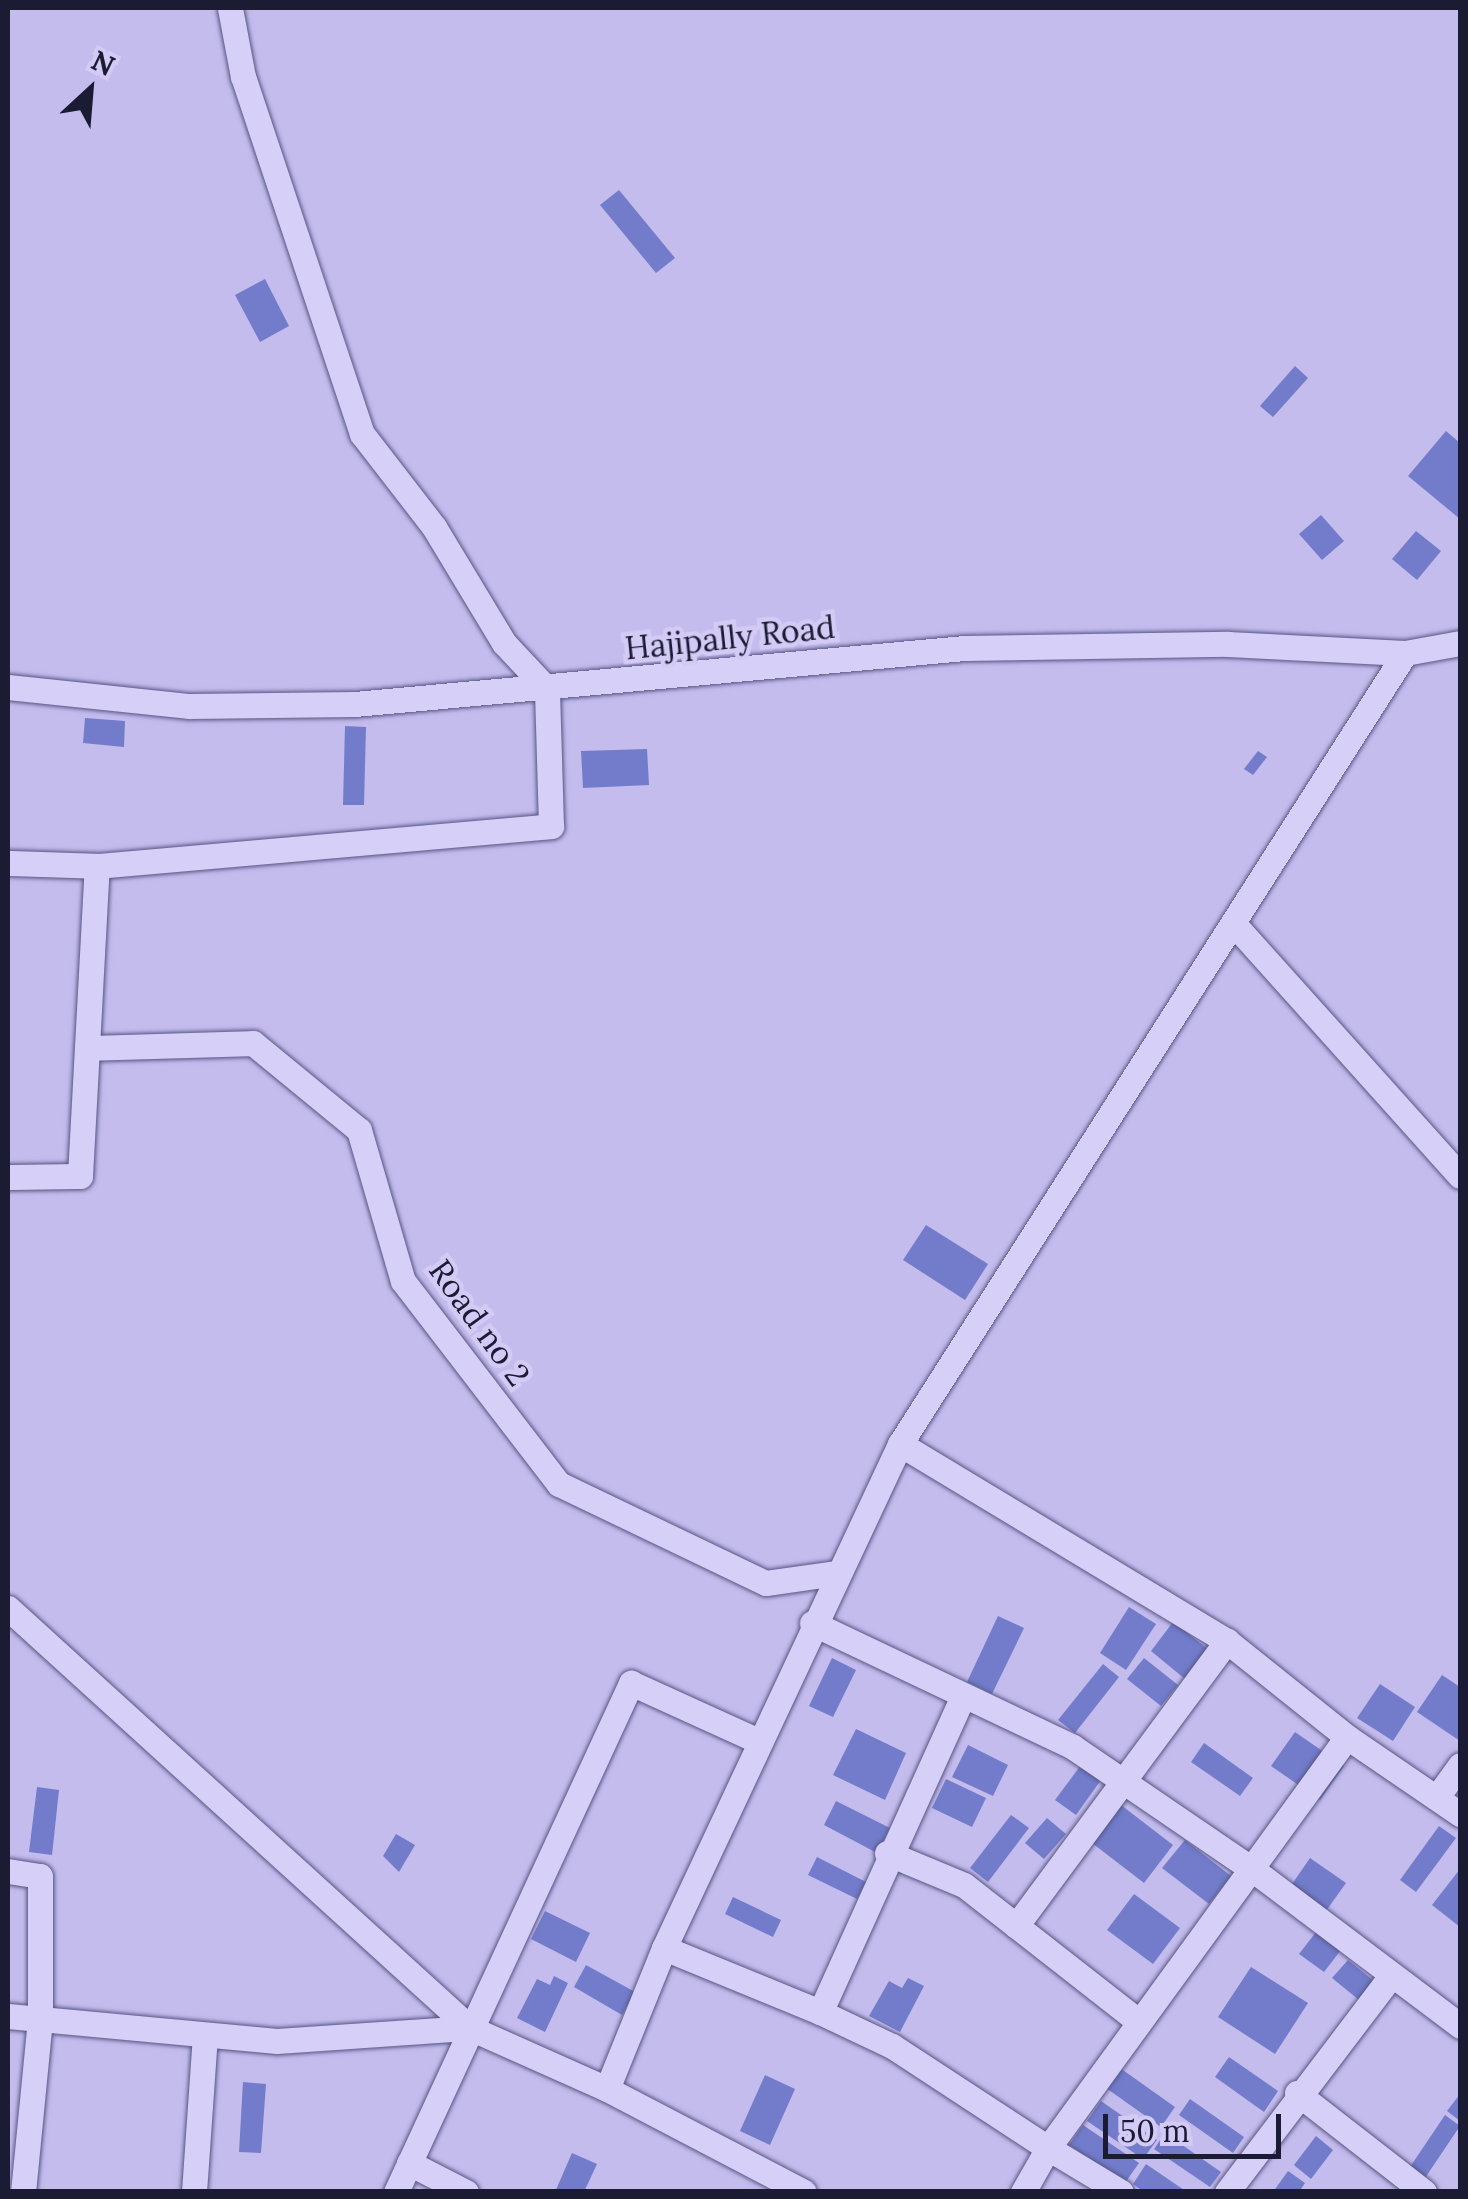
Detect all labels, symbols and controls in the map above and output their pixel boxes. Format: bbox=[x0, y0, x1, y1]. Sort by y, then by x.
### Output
north arrow bbox=[40, 40, 140, 140]
text: N bbox=[86, 42, 121, 84]
street label: Hajipally Road bbox=[623, 608, 837, 668]
street label: Road no 2 bbox=[420, 1252, 538, 1394]
scale bar bbox=[1108, 2094, 1286, 2156]
text: 50 m bbox=[1120, 2112, 1190, 2150]

